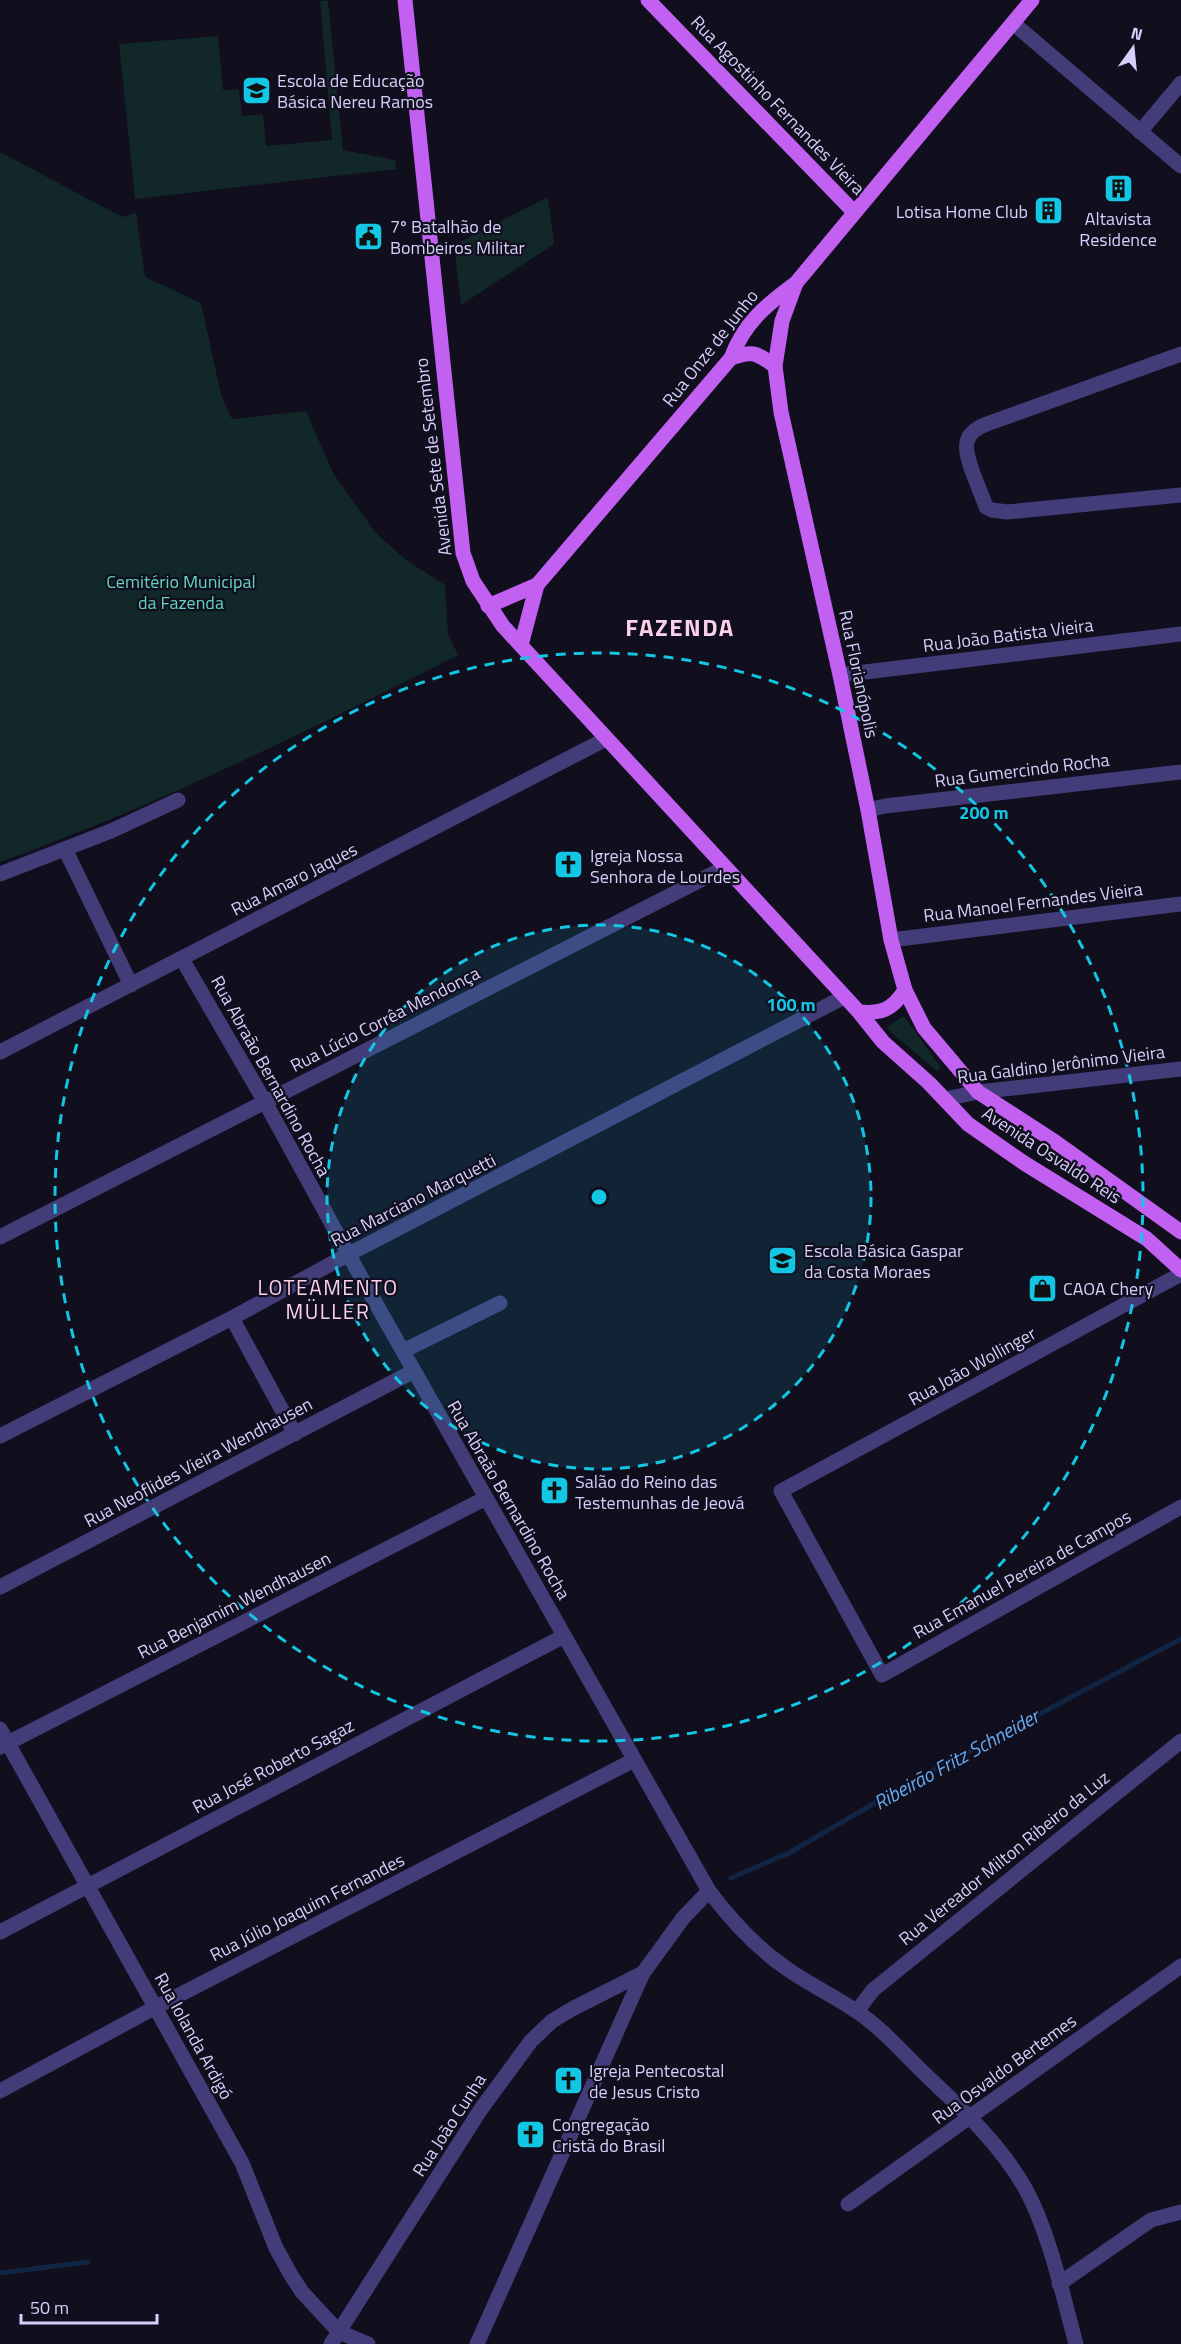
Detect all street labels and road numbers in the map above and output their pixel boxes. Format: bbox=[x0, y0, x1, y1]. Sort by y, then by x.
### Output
street label: Rua Agostinho Fernandes Vieira bbox=[685, 9, 871, 201]
street label: Rua Onze de Junho bbox=[656, 284, 764, 412]
street label: Avenida Sete de Setembro bbox=[407, 357, 459, 557]
street label: Rua Florianópolis bbox=[832, 607, 886, 741]
street label: Rua João Batista Vieira bbox=[921, 611, 1095, 659]
street label: Rua Gumercindo Rocha bbox=[933, 746, 1111, 794]
street label: Rua Amaro Jaques bbox=[226, 836, 362, 922]
street label: Rua Manoel Fernandes Vieira bbox=[922, 875, 1144, 929]
street label: Rua Lúcio Corrêa Mendonça bbox=[285, 959, 485, 1079]
street label: Rua Abraão Bernardino Rocha bbox=[204, 971, 338, 1181]
street label: Rua Galdino Jerônimo Vieira bbox=[956, 1038, 1166, 1090]
street label: Avenida Osvaldo Reis bbox=[977, 1100, 1127, 1210]
street label: Rua Marciano Marquetti bbox=[326, 1147, 500, 1253]
street label: Rua João Wollinger bbox=[903, 1320, 1041, 1412]
street label: Rua Neoflides Vieira Wendhausen bbox=[79, 1390, 317, 1534]
street label: Rua Abraão Bernardino Rocha bbox=[441, 1395, 577, 1605]
street label: Rua Emanuel Pereira de Campos bbox=[908, 1503, 1136, 1645]
street label: Rua Benjamim Wendhausen bbox=[133, 1544, 335, 1666]
street label: Rua José Roberto Sagaz bbox=[187, 1712, 359, 1820]
street label: Rua Vereador Milton Ribeiro da Luz bbox=[893, 1764, 1115, 1952]
street label: Rua Júlio Joaquim Fernandes bbox=[205, 1846, 409, 1968]
street label: Rua Iolanda Ardigó bbox=[148, 1967, 240, 2105]
street label: Rua Osvaldo Bertemes bbox=[926, 2007, 1082, 2131]
street label: Rua João Cunha bbox=[405, 2068, 493, 2182]

